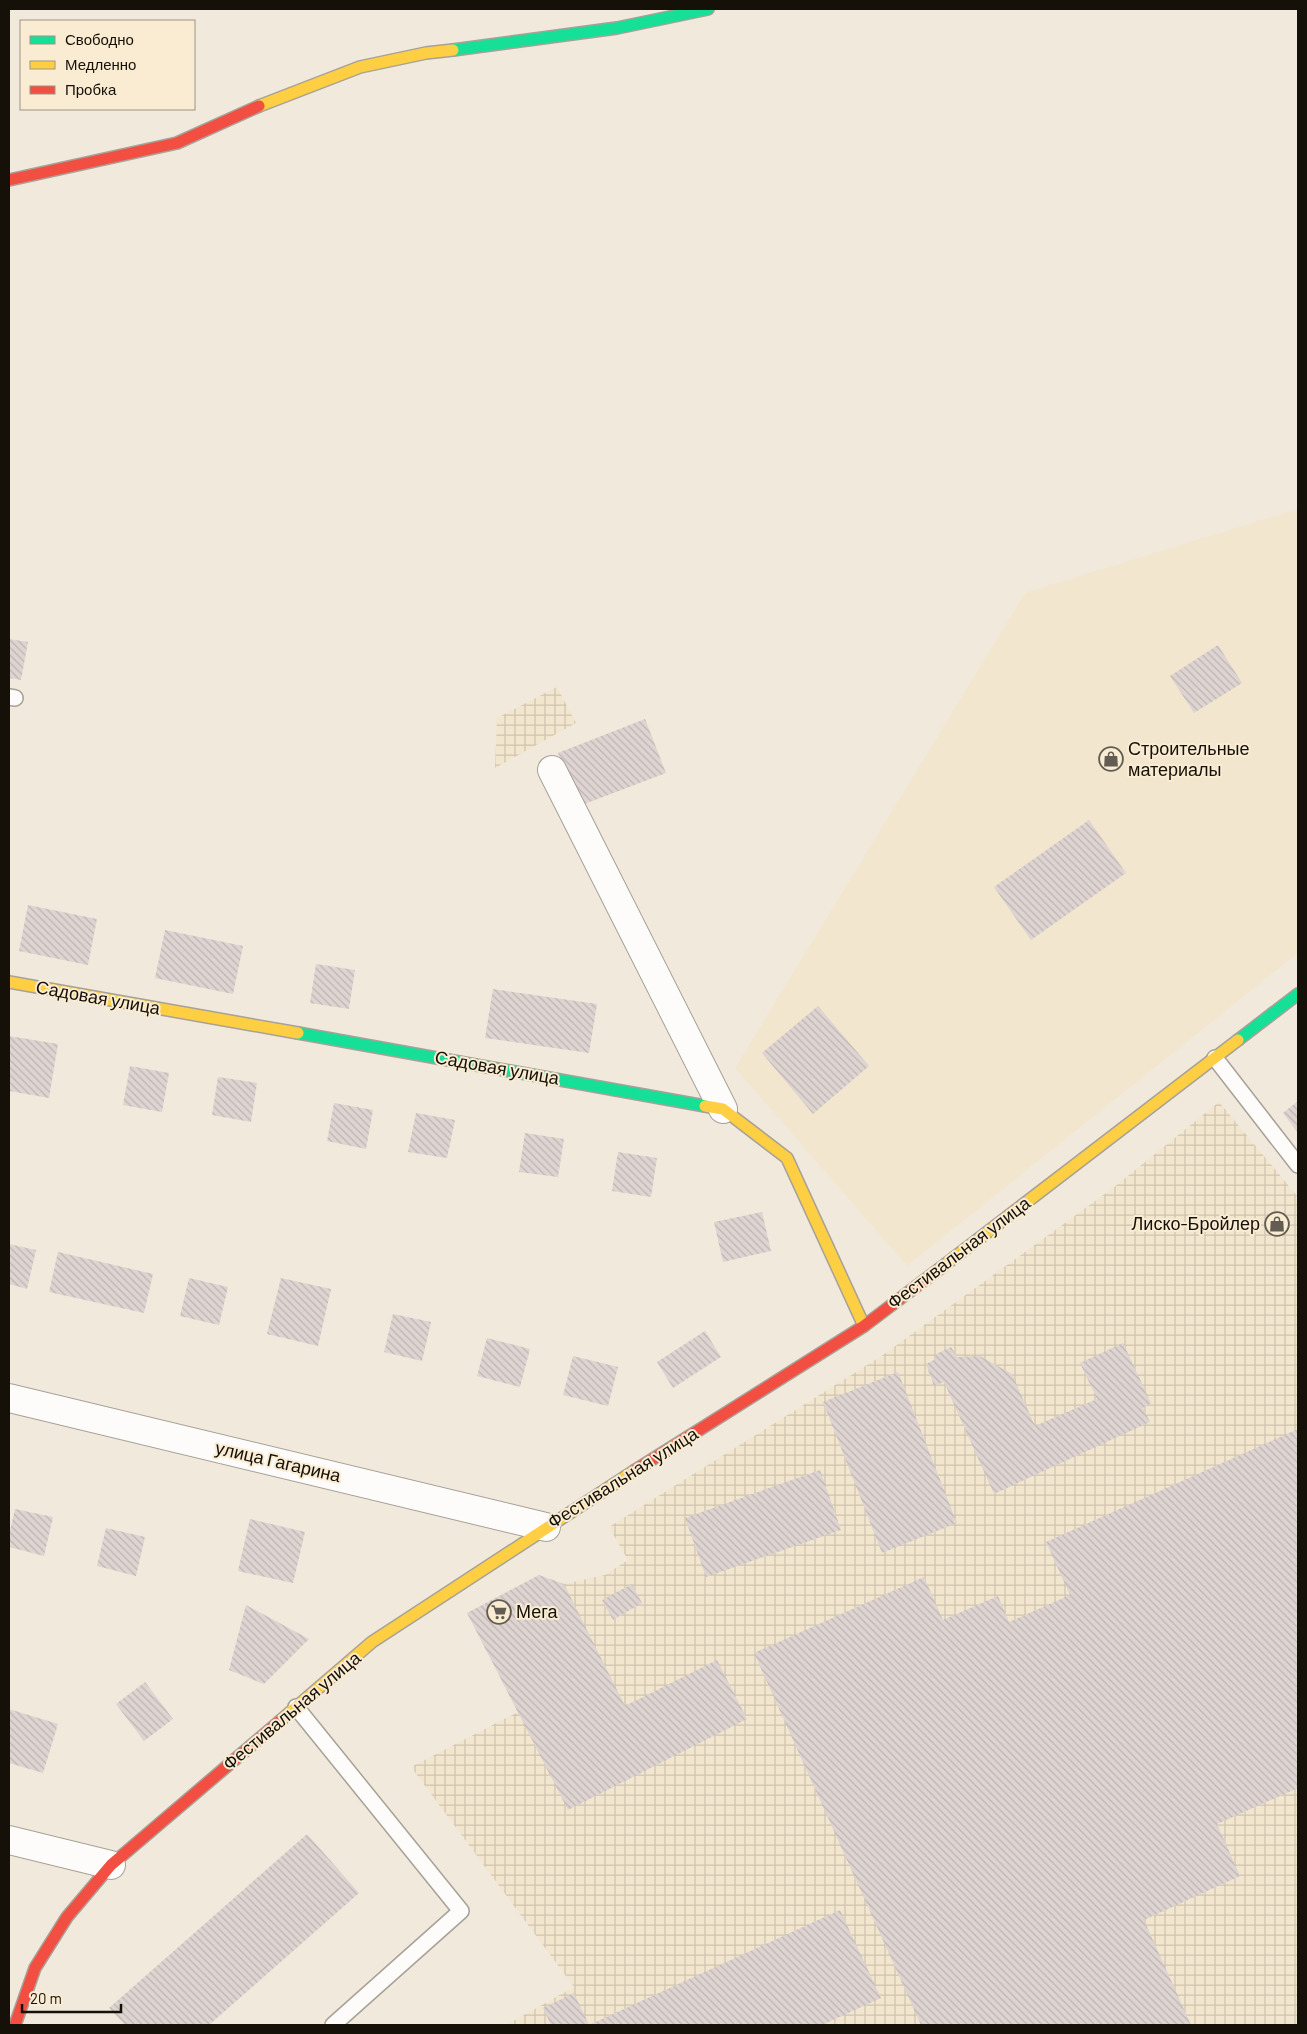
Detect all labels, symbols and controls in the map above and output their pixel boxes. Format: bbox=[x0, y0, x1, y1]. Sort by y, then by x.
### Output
legend bbox=[20, 20, 195, 110]
text: Свободно bbox=[65, 30, 134, 48]
text: Медленно bbox=[65, 55, 136, 73]
text: Пробка bbox=[65, 80, 117, 98]
place label: Строительные материалы bbox=[1128, 737, 1250, 780]
shop icon: Строительные материалы bbox=[1098, 746, 1124, 772]
street label: Садовая улица bbox=[34, 975, 163, 1019]
street label: Садовая улица bbox=[433, 1045, 562, 1089]
street label: Фестивальная улица bbox=[883, 1191, 1035, 1313]
shop icon: Лиско-Бройлер bbox=[1264, 1211, 1290, 1237]
place label: Лиско-Бройлер bbox=[1132, 1212, 1260, 1234]
street label: Фестивальная улица bbox=[543, 1421, 703, 1532]
street label: улица Гагарина bbox=[213, 1436, 344, 1486]
supermarket icon: Мега bbox=[486, 1599, 512, 1625]
place label: Мега bbox=[516, 1600, 558, 1622]
street label: Фестивальная улица bbox=[218, 1646, 365, 1774]
scale bar bbox=[22, 1982, 121, 2014]
text: 20 m bbox=[30, 1989, 62, 2007]

